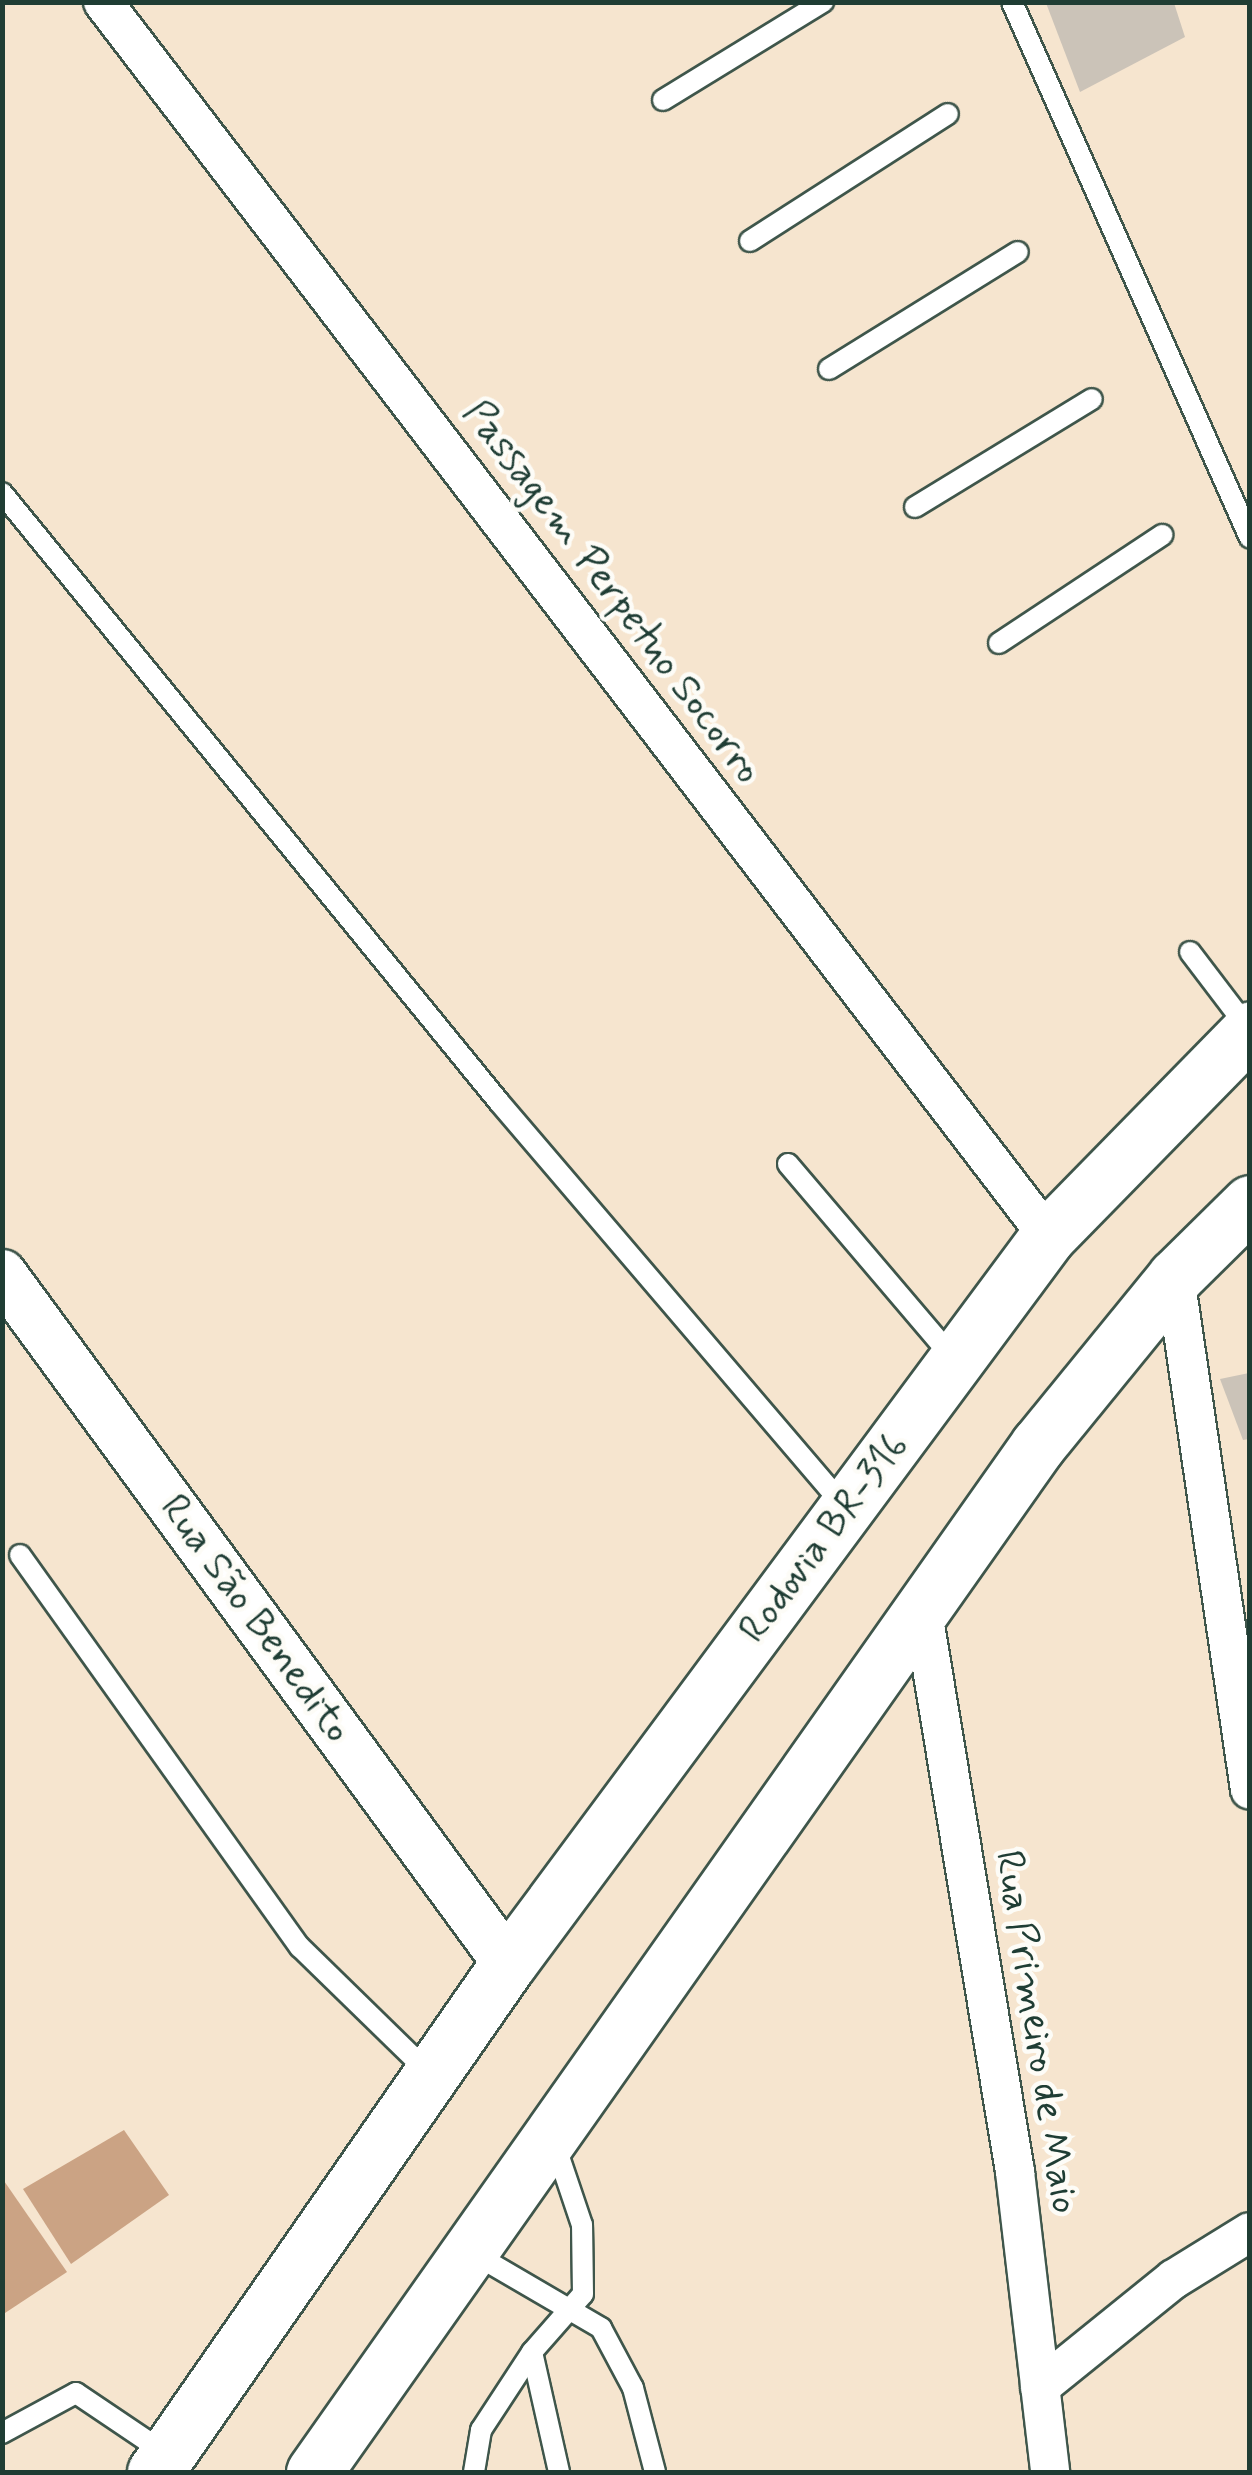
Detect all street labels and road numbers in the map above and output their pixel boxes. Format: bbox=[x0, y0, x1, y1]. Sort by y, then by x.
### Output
street label: Passagem Perpetuo Socorro bbox=[454, 393, 770, 791]
street label: Rodovia BR-316 bbox=[729, 1423, 919, 1653]
street label: Rua São Benedito bbox=[148, 1485, 362, 1753]
street label: Rua Primeiro de Maio bbox=[984, 1848, 1088, 2216]

